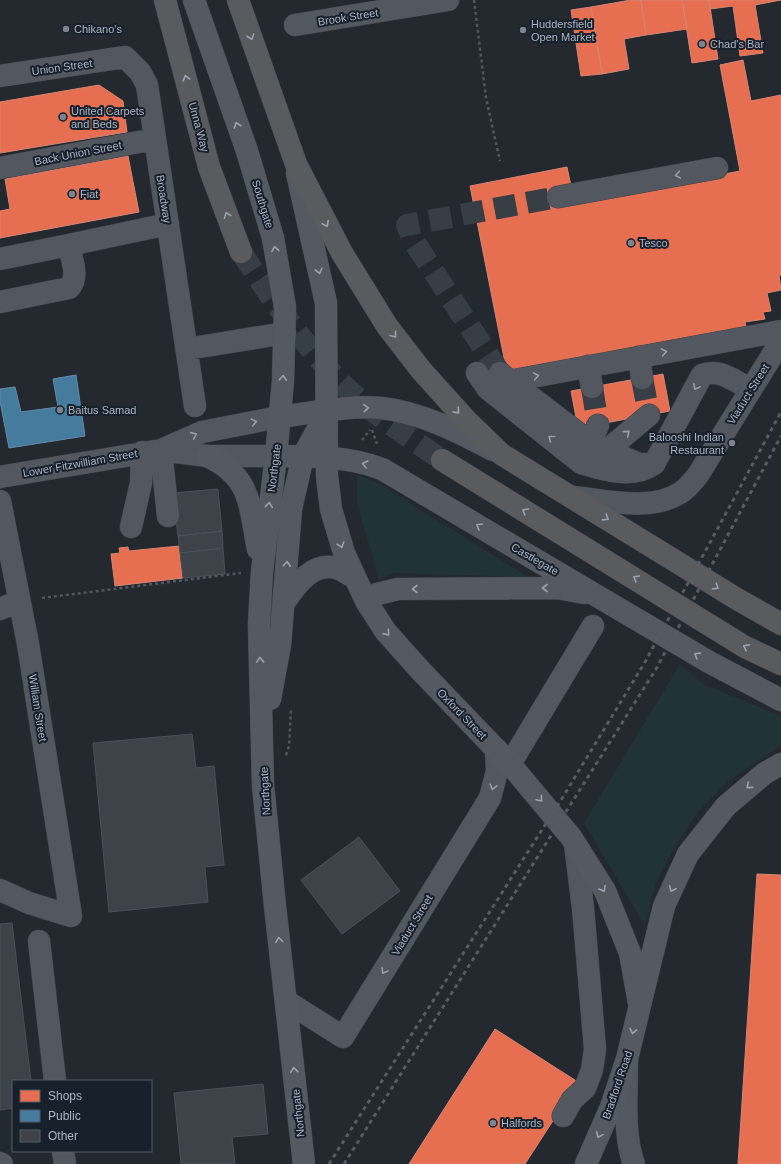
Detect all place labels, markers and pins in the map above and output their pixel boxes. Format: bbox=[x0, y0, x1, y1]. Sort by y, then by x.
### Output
place label: Huddersfield Open Market bbox=[531, 18, 595, 43]
place label: Chikano's bbox=[74, 23, 122, 35]
marker: Chikano's bbox=[61, 24, 71, 34]
marker: Huddersfield Open Market bbox=[518, 25, 528, 35]
place label: Chad's Bar bbox=[710, 38, 764, 50]
marker: Chad's Bar bbox=[697, 39, 707, 49]
place label: United Carpets and Beds bbox=[71, 105, 145, 130]
marker: United Carpets and Beds bbox=[58, 112, 68, 122]
place label: Fiat bbox=[80, 188, 98, 200]
marker: Fiat bbox=[67, 189, 77, 199]
place label: Tesco bbox=[639, 237, 668, 249]
marker: Tesco bbox=[626, 238, 636, 248]
place label: Baitus Samad bbox=[68, 404, 136, 416]
marker: Baitus Samad bbox=[55, 405, 65, 415]
place label: Balooshi Indian Restaurant bbox=[649, 431, 724, 456]
marker: Balooshi Indian Restaurant bbox=[727, 438, 737, 448]
place label: Halfords bbox=[501, 1117, 542, 1129]
marker: Halfords bbox=[488, 1118, 498, 1128]

